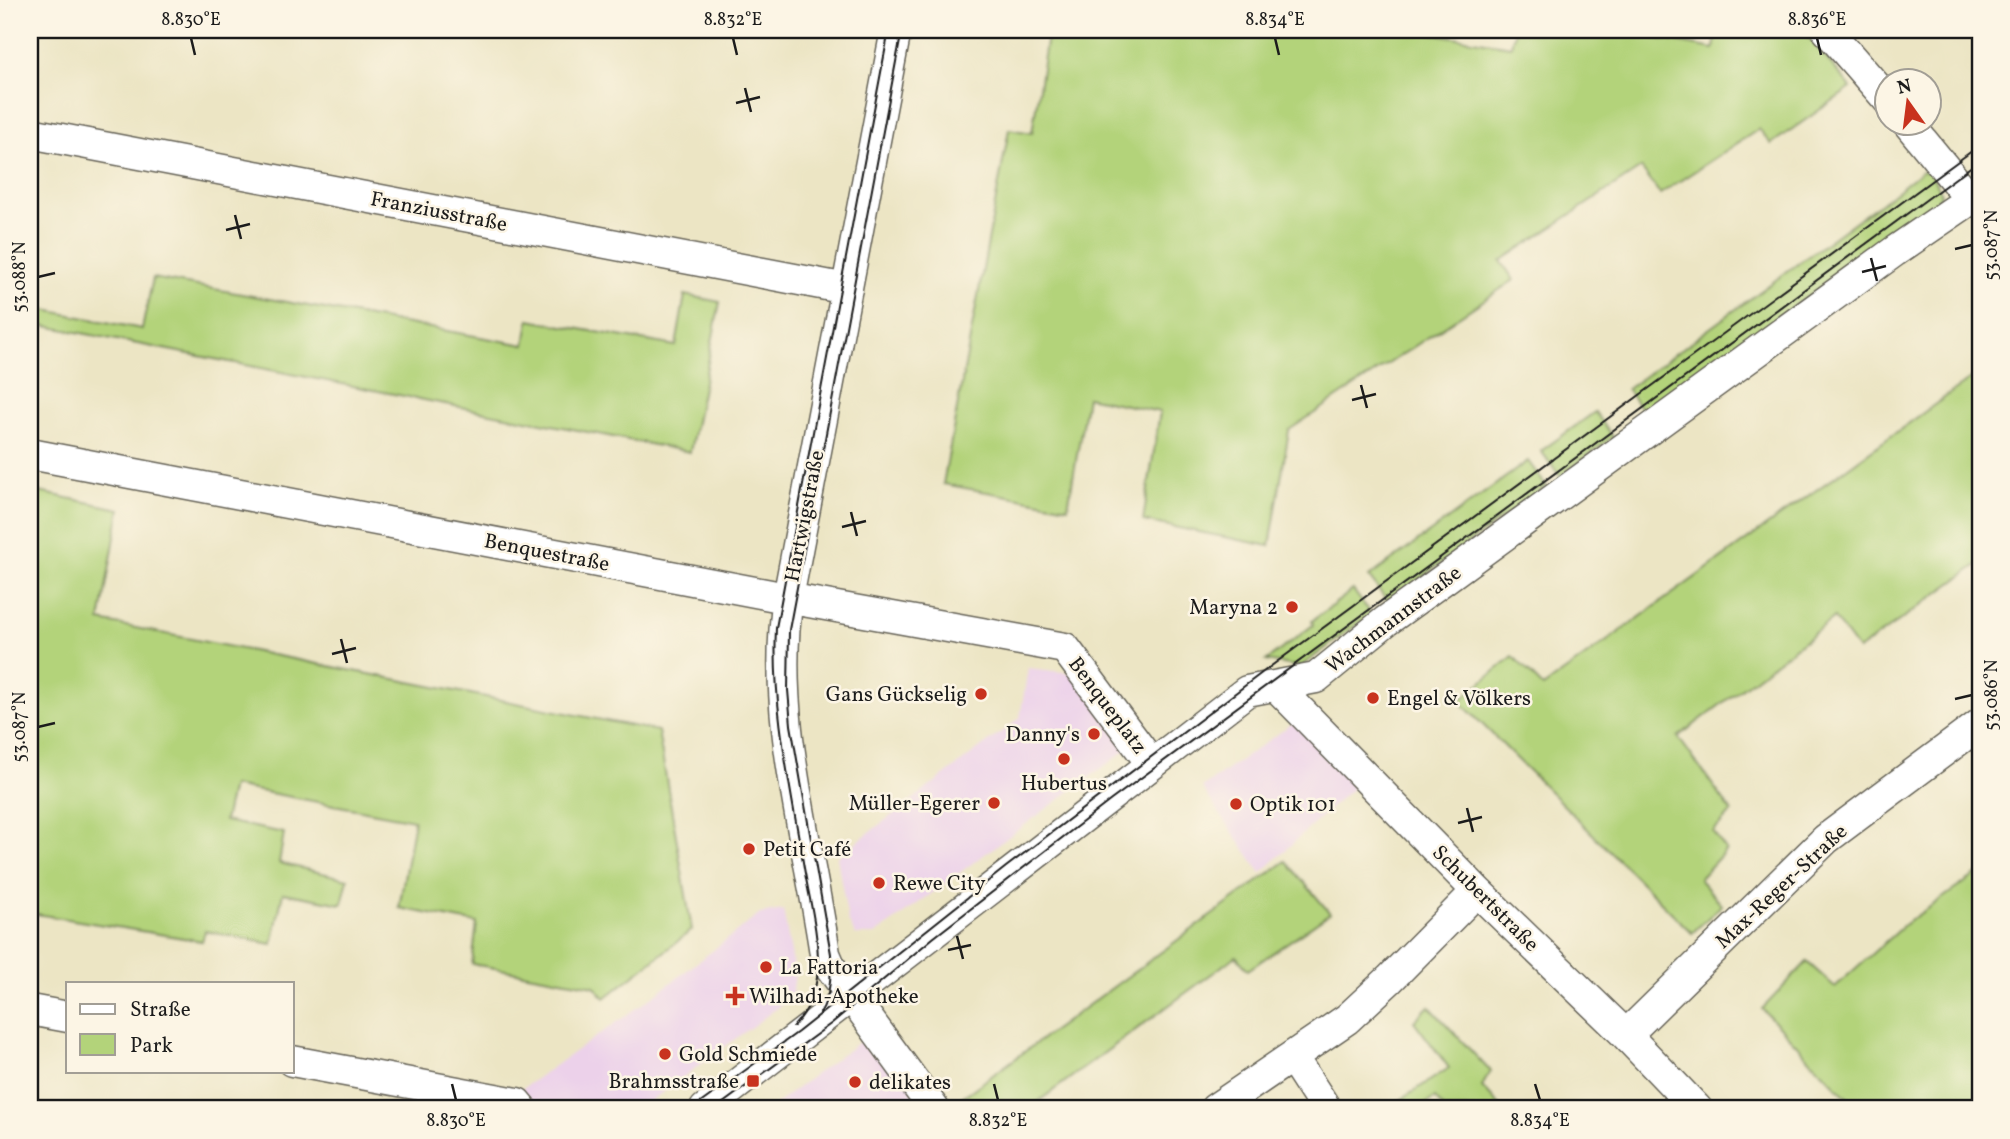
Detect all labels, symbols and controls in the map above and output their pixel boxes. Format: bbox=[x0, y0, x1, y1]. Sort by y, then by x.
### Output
text: 8.830°E bbox=[161, 8, 221, 33]
text: 8.832°E bbox=[704, 8, 762, 33]
text: 8.834°E bbox=[1245, 8, 1305, 33]
text: 8.836°E bbox=[1788, 8, 1846, 33]
north arrow bbox=[1874, 66, 1944, 136]
text: N bbox=[1895, 73, 1914, 102]
street label: Franziusstraße bbox=[368, 185, 510, 240]
text: 53.087°N bbox=[1980, 210, 2005, 280]
text: 53.088°N bbox=[8, 241, 33, 313]
street label: Hartwigstraße bbox=[778, 448, 832, 585]
street label: Benquestraße bbox=[482, 527, 612, 580]
street label: Wachmannstraße bbox=[1320, 559, 1468, 681]
place label: Maryna 2 bbox=[1189, 594, 1278, 623]
marker: Maryna 2 bbox=[1284, 599, 1300, 615]
street label: Benqueplatz bbox=[1061, 651, 1153, 761]
text: 53.086°N bbox=[1980, 659, 2005, 731]
place label: Gans Gückselig bbox=[826, 681, 967, 710]
place label: Engel & Völkers bbox=[1387, 685, 1531, 714]
marker: Gans Gückselig bbox=[973, 686, 989, 702]
marker: Engel & Völkers bbox=[1365, 690, 1381, 706]
text: 53.087°N bbox=[8, 692, 33, 762]
place label: Danny's bbox=[1005, 721, 1080, 750]
marker: Danny's bbox=[1086, 726, 1102, 742]
marker: Hubertus bbox=[1056, 751, 1072, 767]
place label: Hubertus bbox=[1021, 770, 1107, 799]
place label: Müller-Egerer bbox=[849, 790, 980, 819]
place label: Optik 101 bbox=[1250, 791, 1336, 820]
marker: Müller-Egerer bbox=[986, 795, 1002, 811]
marker: Optik 101 bbox=[1228, 796, 1244, 812]
street label: Max-Reger-Straße bbox=[1710, 818, 1855, 956]
place label: Petit Café bbox=[763, 836, 851, 865]
street label: Schubertstraße bbox=[1425, 839, 1545, 959]
marker: Petit Café bbox=[741, 841, 757, 857]
place label: Rewe City bbox=[893, 870, 986, 899]
marker: Rewe City bbox=[871, 875, 887, 891]
place label: La Fattoria bbox=[780, 954, 878, 983]
marker: La Fattoria bbox=[758, 959, 774, 975]
legend bbox=[66, 982, 294, 1072]
place label: Wilhadi-Apotheke bbox=[749, 983, 919, 1012]
marker: Wilhadi-Apotheke bbox=[727, 988, 743, 1004]
text: Straße bbox=[130, 996, 191, 1025]
text: Park bbox=[130, 1032, 173, 1061]
place label: Gold Schmiede bbox=[679, 1041, 817, 1070]
marker: Gold Schmiede bbox=[657, 1046, 673, 1062]
place label: Brahmsstraße bbox=[608, 1068, 739, 1097]
place label: delikates bbox=[869, 1069, 951, 1098]
marker: Brahmsstraße bbox=[745, 1073, 761, 1089]
marker: delikates bbox=[847, 1074, 863, 1090]
text: 8.830°E bbox=[426, 1109, 486, 1134]
text: 8.832°E bbox=[969, 1109, 1027, 1134]
text: 8.834°E bbox=[1510, 1109, 1570, 1134]

